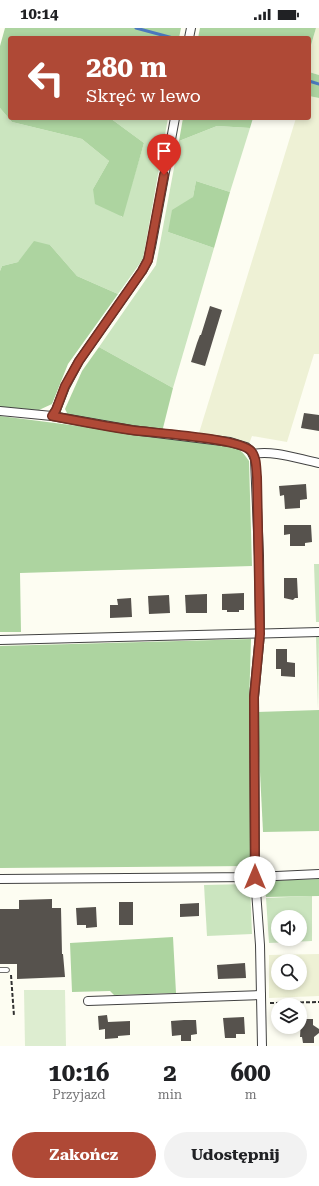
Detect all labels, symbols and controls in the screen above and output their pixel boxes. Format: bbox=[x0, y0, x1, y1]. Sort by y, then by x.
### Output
text: 10:14 bbox=[20, 5, 58, 23]
text: 280 m bbox=[86, 51, 167, 84]
icon: left bbox=[20, 52, 72, 104]
text: Skręć w lewo bbox=[86, 85, 201, 106]
pin bbox=[147, 134, 181, 175]
icon: arrive bbox=[153, 140, 175, 162]
position arrow bbox=[234, 856, 276, 898]
map controls bbox=[271, 910, 307, 1034]
button: sound bbox=[271, 910, 307, 946]
button: search bbox=[271, 954, 307, 990]
button: layers bbox=[271, 998, 307, 1034]
text: 10:16 bbox=[48, 1059, 110, 1087]
text: 2 bbox=[163, 1059, 177, 1087]
text: 600 bbox=[230, 1059, 271, 1087]
text: Przyjazd bbox=[52, 1087, 106, 1102]
text: min bbox=[158, 1087, 182, 1102]
text: m bbox=[245, 1087, 257, 1102]
button: Zakończ bbox=[12, 1132, 156, 1178]
button: Udostępnij bbox=[164, 1132, 307, 1178]

